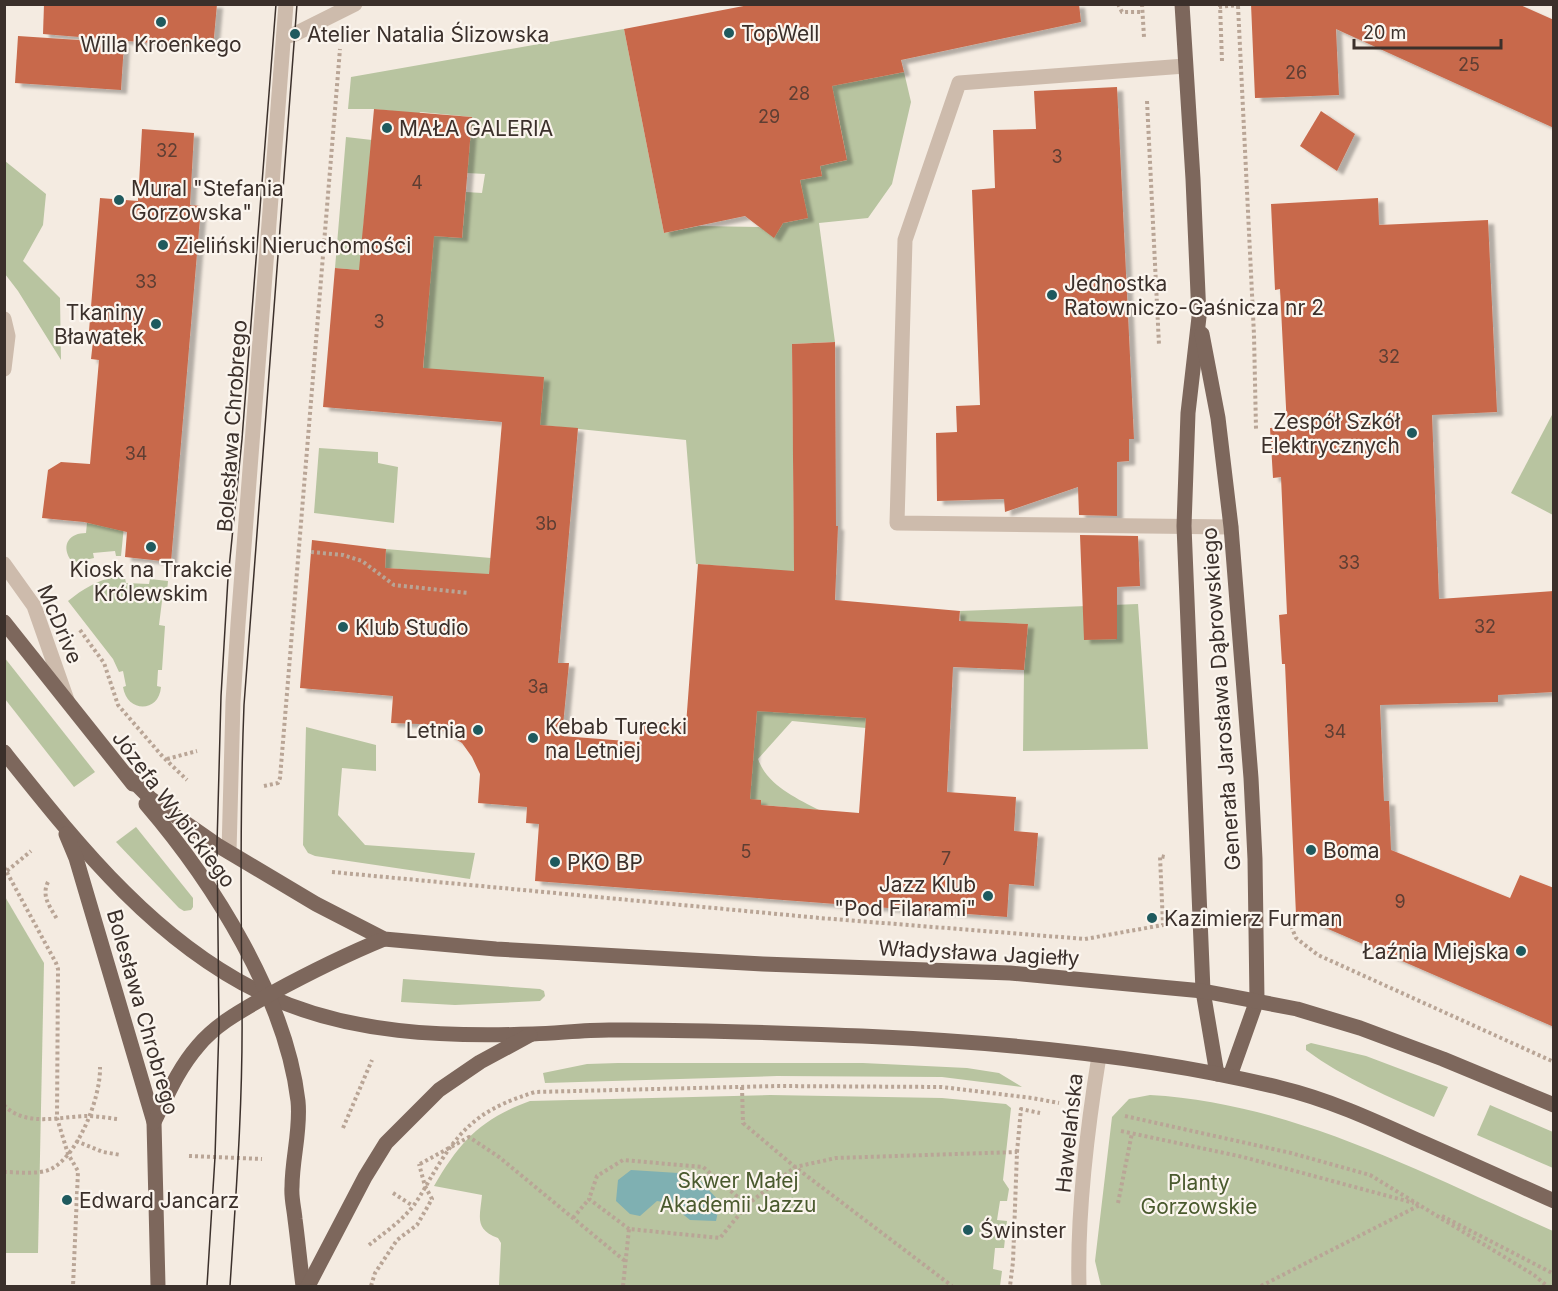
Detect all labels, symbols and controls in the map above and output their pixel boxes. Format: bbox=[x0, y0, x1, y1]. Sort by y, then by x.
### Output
scale bar bbox=[1354, 12, 1501, 50]
marker: Willa Kroenkego bbox=[154, 15, 168, 29]
place label: Atelier Natalia Ślizowska bbox=[307, 21, 549, 47]
place label: TopWell bbox=[741, 21, 819, 46]
text: 20 m bbox=[1363, 22, 1406, 43]
marker: TopWell bbox=[722, 26, 736, 40]
marker: Atelier Natalia Ślizowska bbox=[288, 27, 302, 41]
place label: Willa Kroenkego bbox=[80, 32, 242, 57]
house number: 25 bbox=[1458, 54, 1480, 75]
house number: 26 bbox=[1285, 62, 1307, 83]
house number: 28 bbox=[788, 83, 810, 104]
house number: 29 bbox=[758, 106, 780, 127]
place label: MAŁA GALERIA bbox=[399, 116, 553, 141]
marker: MAŁA GALERIA bbox=[380, 121, 394, 135]
house number: 32 bbox=[156, 140, 178, 161]
house number: 3 bbox=[1051, 146, 1063, 167]
house number: 4 bbox=[411, 172, 423, 193]
place label: Mural "Stefania Gorzowska" bbox=[131, 176, 284, 225]
marker: Mural "Stefania Gorzowska" bbox=[112, 193, 126, 207]
place label: Zieliński Nieruchomości bbox=[175, 233, 411, 258]
marker: Zieliński Nieruchomości bbox=[156, 238, 170, 252]
house number: 33 bbox=[135, 271, 157, 292]
place label: Jednostka Ratowniczo-Gaśnicza nr 2 bbox=[1064, 271, 1324, 320]
marker: Jednostka Ratowniczo-Gaśnicza nr 2 bbox=[1045, 288, 1059, 302]
place label: Tkaniny Bławatek bbox=[54, 300, 144, 349]
house number: 3 bbox=[373, 311, 385, 332]
marker: Tkaniny Bławatek bbox=[149, 317, 163, 331]
street label: Bolesława Chrobrego bbox=[212, 319, 252, 533]
house number: 32 bbox=[1378, 346, 1400, 367]
place label: Zespół Szkół Elektrycznych bbox=[1261, 409, 1401, 458]
marker: Zespół Szkół Elektrycznych bbox=[1405, 426, 1419, 440]
house number: 34 bbox=[125, 443, 147, 464]
house number: 3b bbox=[535, 513, 557, 534]
street label: Generała Jarosława Dąbrowskiego bbox=[1197, 527, 1245, 871]
marker: Kiosk na Trakcie Królewskim bbox=[144, 540, 158, 554]
house number: 33 bbox=[1338, 552, 1360, 573]
place label: Kiosk na Trakcie Królewskim bbox=[69, 557, 233, 606]
street label: McDrive bbox=[32, 581, 88, 667]
place label: Klub Studio bbox=[355, 615, 469, 640]
house number: 32 bbox=[1474, 616, 1496, 637]
marker: Klub Studio bbox=[336, 620, 350, 634]
house number: 3a bbox=[527, 676, 549, 697]
place label: Kebab Turecki na Letniej bbox=[545, 714, 687, 763]
place label: Letnia bbox=[406, 718, 466, 743]
house number: 34 bbox=[1324, 721, 1346, 742]
marker: Letnia bbox=[471, 723, 485, 737]
street label: Józefa Wybickiego bbox=[107, 726, 241, 892]
marker: Kebab Turecki na Letniej bbox=[526, 731, 540, 745]
place label: Boma bbox=[1323, 838, 1380, 863]
house number: 5 bbox=[741, 841, 751, 862]
marker: Boma bbox=[1304, 843, 1318, 857]
house number: 7 bbox=[941, 848, 951, 869]
place label: PKO BP bbox=[567, 850, 643, 875]
marker: PKO BP bbox=[548, 855, 562, 869]
place label: Jazz Klub "Pod Filarami" bbox=[834, 872, 976, 921]
marker: Jazz Klub "Pod Filarami" bbox=[981, 889, 995, 903]
house number: 9 bbox=[1394, 891, 1406, 912]
street label: Bolesława Chrobrego bbox=[102, 906, 184, 1118]
place label: Kazimierz Furman bbox=[1164, 906, 1343, 931]
marker: Kazimierz Furman bbox=[1145, 911, 1159, 925]
street label: Władysława Jagiełły bbox=[878, 935, 1080, 971]
place label: Łaźnia Miejska bbox=[1362, 939, 1509, 964]
marker: Łaźnia Miejska bbox=[1514, 944, 1528, 958]
street label: Hawelańska bbox=[1050, 1072, 1088, 1194]
park label: Skwer Małej Akademii Jazzu bbox=[660, 1168, 816, 1217]
park label: Planty Gorzowskie bbox=[1141, 1170, 1257, 1219]
place label: Edward Jancarz bbox=[79, 1188, 239, 1213]
marker: Edward Jancarz bbox=[60, 1193, 74, 1207]
place label: Świnster bbox=[980, 1217, 1066, 1243]
marker: Świnster bbox=[961, 1223, 975, 1237]

